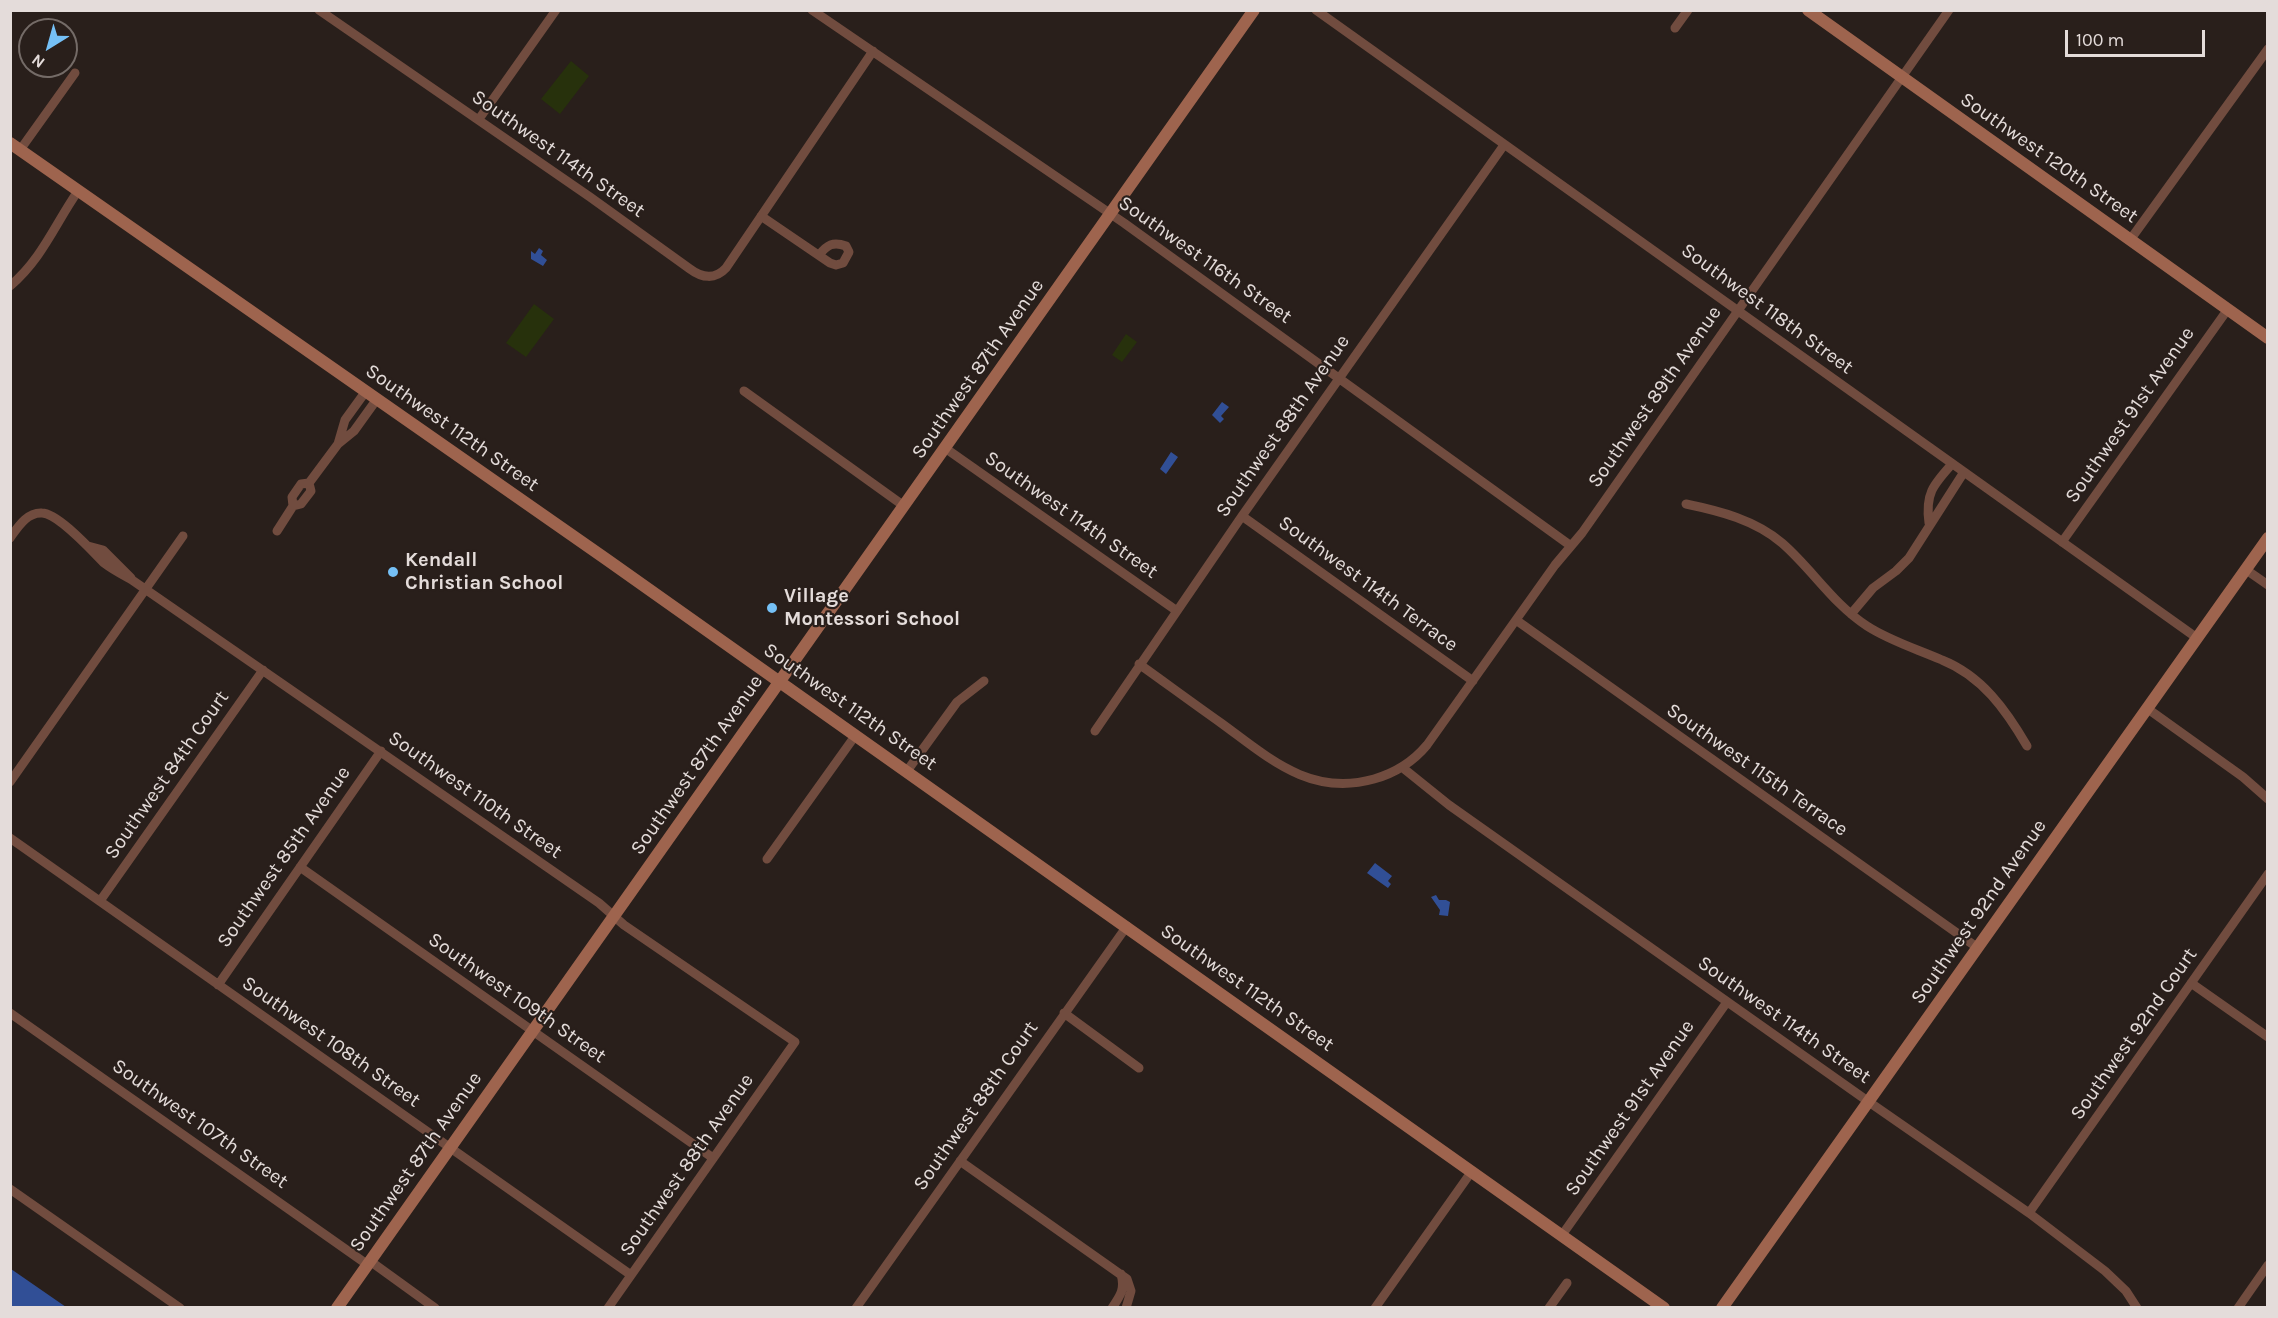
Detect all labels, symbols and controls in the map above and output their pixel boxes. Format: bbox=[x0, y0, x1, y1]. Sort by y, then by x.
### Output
north arrow bbox=[18, 18, 78, 78]
scale bar bbox=[2068, 18, 2208, 56]
text: 100 m bbox=[2076, 29, 2124, 51]
text: N bbox=[28, 50, 48, 72]
street label: Southwest 114th Street bbox=[467, 85, 649, 223]
street label: Southwest 120th Street bbox=[1955, 87, 2143, 229]
street label: Southwest 116th Street bbox=[1114, 191, 1296, 329]
street label: Southwest 118th Street bbox=[1676, 238, 1858, 380]
street label: Southwest 87th Avenue bbox=[907, 274, 1049, 464]
street label: Southwest 89th Avenue bbox=[1583, 302, 1727, 492]
street label: Southwest 91st Avenue bbox=[2060, 322, 2200, 508]
street label: Southwest 88th Avenue bbox=[1211, 330, 1355, 522]
street label: Southwest 112th Street bbox=[361, 359, 543, 497]
street label: Southwest 114th Street bbox=[980, 446, 1162, 584]
street label: Southwest 114th Terrace bbox=[1274, 511, 1462, 657]
place label: Kendall Christian School bbox=[405, 548, 563, 595]
marker: Kendall Christian School bbox=[386, 565, 400, 579]
place label: Village Montessori School bbox=[784, 584, 960, 631]
marker: Village Montessori School bbox=[765, 601, 779, 615]
street label: Southwest 112th Street bbox=[759, 638, 941, 776]
street label: Southwest 87th Avenue bbox=[626, 670, 768, 860]
street label: Southwest 84th Court bbox=[100, 686, 234, 864]
street label: Southwest 115th Terrace bbox=[1662, 698, 1852, 842]
street label: Southwest 110th Street bbox=[384, 726, 566, 864]
street label: Southwest 85th Avenue bbox=[212, 762, 356, 952]
street label: Southwest 92nd Avenue bbox=[1906, 815, 2052, 1009]
street label: Southwest 112th Street bbox=[1156, 919, 1338, 1057]
street label: Southwest 109th Street bbox=[423, 927, 611, 1069]
street label: Southwest 92nd Court bbox=[2066, 943, 2202, 1125]
street label: Southwest 114th Street bbox=[1693, 951, 1875, 1089]
street label: Southwest 108th Street bbox=[237, 971, 425, 1113]
street label: Southwest 91st Avenue bbox=[1560, 1015, 1700, 1201]
street label: Southwest 88th Court bbox=[908, 1017, 1044, 1195]
street label: Southwest 107th Street bbox=[107, 1054, 293, 1194]
street label: Southwest 87th Avenue bbox=[345, 1067, 487, 1257]
street label: Southwest 88th Avenue bbox=[615, 1069, 759, 1261]

